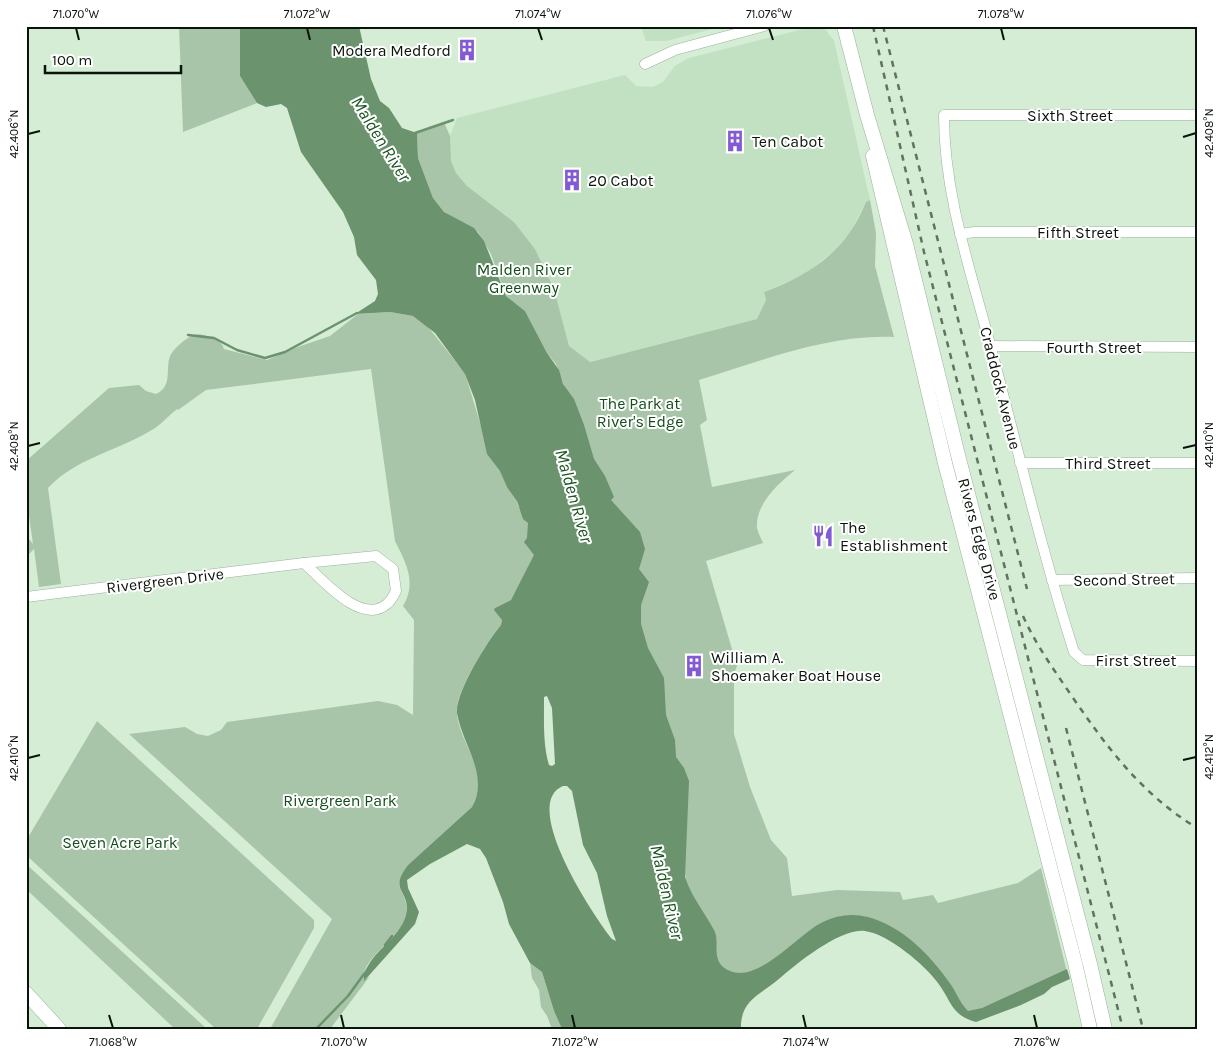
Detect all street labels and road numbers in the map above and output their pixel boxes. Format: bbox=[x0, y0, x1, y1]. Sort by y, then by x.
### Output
street label: Sixth Street bbox=[1027, 106, 1113, 125]
street label: Fifth Street bbox=[1037, 223, 1119, 242]
street label: Craddock Avenue bbox=[976, 325, 1025, 451]
street label: Fourth Street bbox=[1046, 338, 1142, 357]
street label: Third Street bbox=[1065, 454, 1151, 473]
street label: Rivers Edge Drive bbox=[954, 476, 1005, 602]
street label: Rivergreen Drive bbox=[105, 564, 225, 597]
street label: Second Street bbox=[1073, 569, 1175, 590]
street label: First Street bbox=[1095, 651, 1177, 670]

